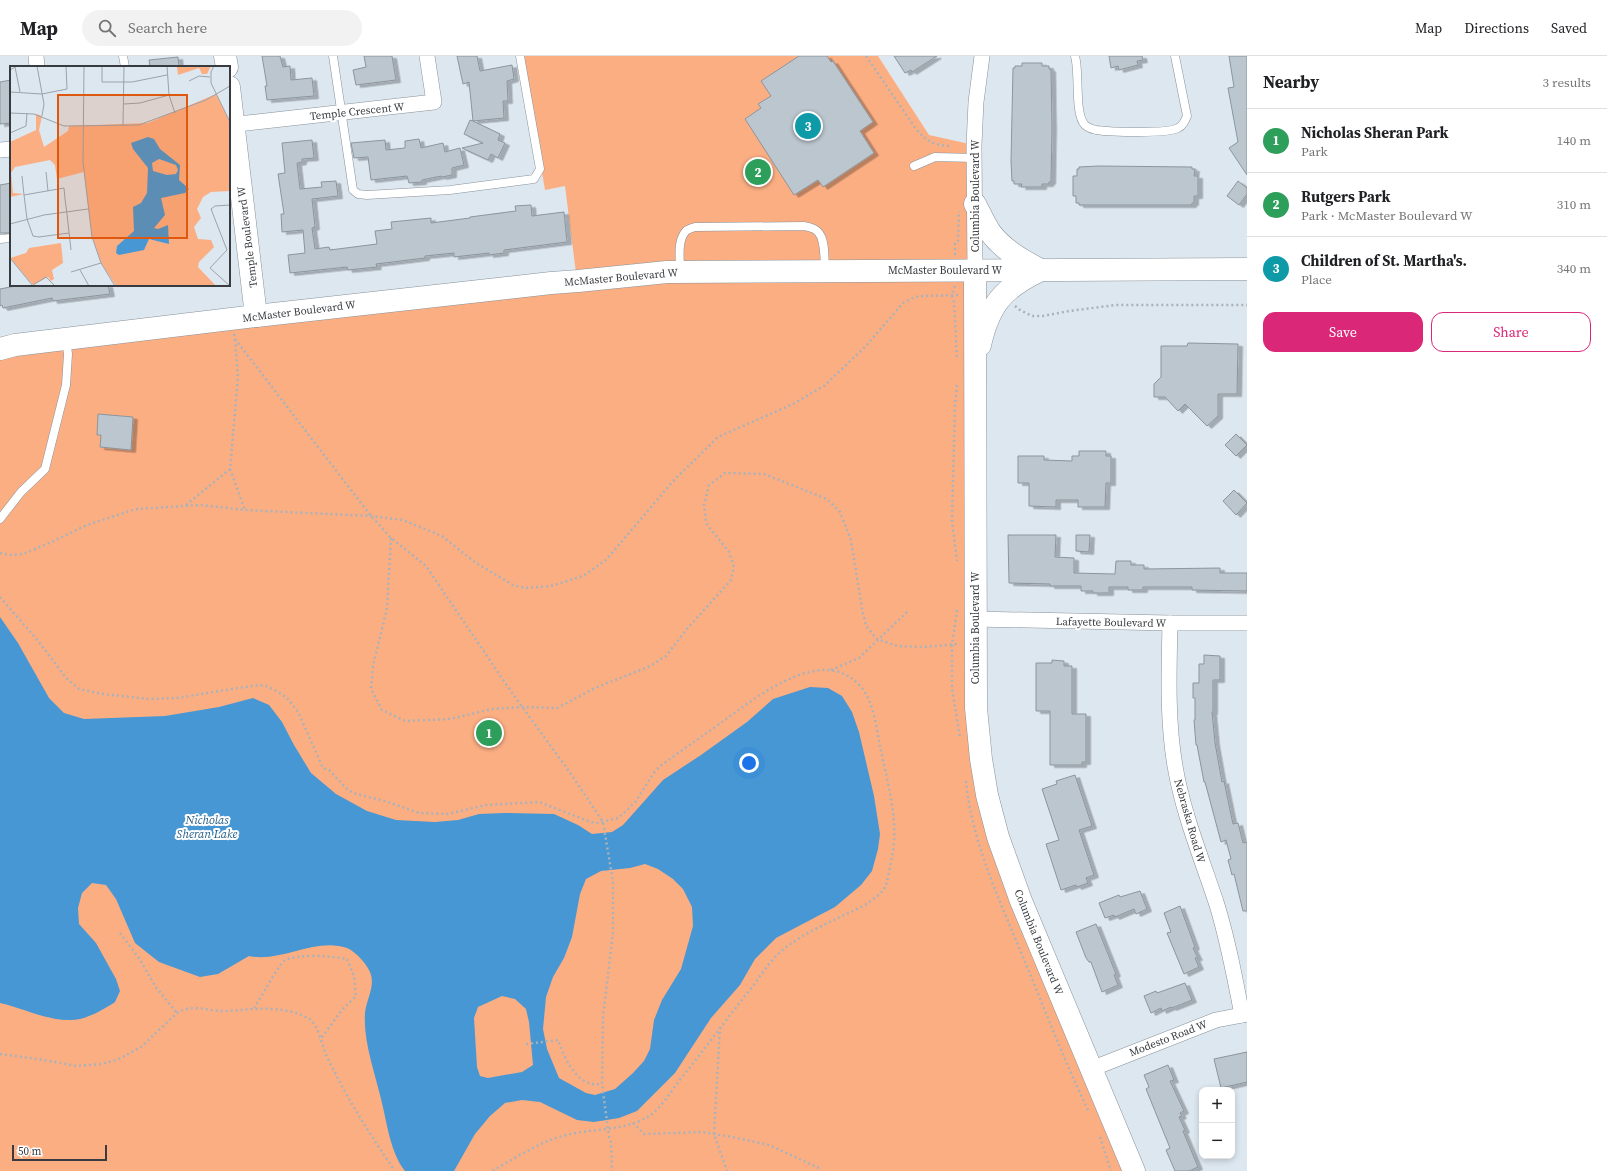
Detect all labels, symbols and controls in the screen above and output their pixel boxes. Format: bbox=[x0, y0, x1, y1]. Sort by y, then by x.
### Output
search box bbox=[82, 10, 362, 46]
text: Map bbox=[20, 15, 58, 41]
icon: search bbox=[96, 17, 118, 39]
text: Search here bbox=[128, 17, 207, 38]
text: Map bbox=[1415, 18, 1442, 38]
text: Directions bbox=[1464, 18, 1529, 38]
text: Saved bbox=[1551, 18, 1587, 38]
inset map bbox=[10, 66, 230, 286]
text: Nearby bbox=[1263, 70, 1319, 94]
text: 3 results bbox=[1543, 74, 1591, 91]
street label: Temple Crescent W bbox=[309, 99, 405, 124]
pin: 3 bbox=[795, 111, 821, 141]
text: Nicholas Sheran Park bbox=[1301, 122, 1449, 143]
text: 1 bbox=[1272, 132, 1280, 149]
text: 140 m bbox=[1557, 132, 1591, 149]
street label: Columbia Boulevard W bbox=[968, 139, 983, 252]
text: Park bbox=[1301, 143, 1328, 160]
pin: 2 bbox=[745, 157, 771, 187]
street label: Temple Boulevard W bbox=[234, 185, 261, 288]
text: Rutgers Park bbox=[1301, 186, 1390, 207]
text: 2 bbox=[1272, 196, 1280, 213]
text: 310 m bbox=[1557, 196, 1591, 213]
text: Park · McMaster Boulevard W bbox=[1301, 207, 1472, 224]
text: Children of St. Martha's. bbox=[1301, 250, 1467, 271]
text: 3 bbox=[1272, 260, 1280, 277]
text: 340 m bbox=[1557, 260, 1591, 277]
street label: McMaster Boulevard W bbox=[888, 263, 1002, 278]
street label: McMaster Boulevard W bbox=[564, 265, 679, 290]
text: Place bbox=[1301, 271, 1332, 288]
street label: McMaster Boulevard W bbox=[242, 297, 357, 326]
button: Save bbox=[1263, 312, 1423, 352]
button: Share bbox=[1431, 312, 1591, 352]
street label: Columbia Boulevard W bbox=[968, 571, 983, 684]
street label: Lafayette Boulevard W bbox=[1056, 614, 1167, 631]
pin: 1 bbox=[476, 718, 502, 748]
your location bbox=[739, 753, 759, 773]
street label: Nebraska Road W bbox=[1170, 777, 1209, 865]
water label: Nicholas Sheran Lake bbox=[177, 812, 237, 842]
street label: Columbia Boulevard W bbox=[1010, 887, 1067, 998]
street label: Modesto Road W bbox=[1127, 1017, 1210, 1060]
map controls bbox=[1199, 1087, 1235, 1159]
button: + bbox=[1199, 1087, 1235, 1123]
button: − bbox=[1199, 1123, 1235, 1159]
scale bar bbox=[12, 1143, 107, 1162]
text: 50 m bbox=[18, 1144, 41, 1159]

